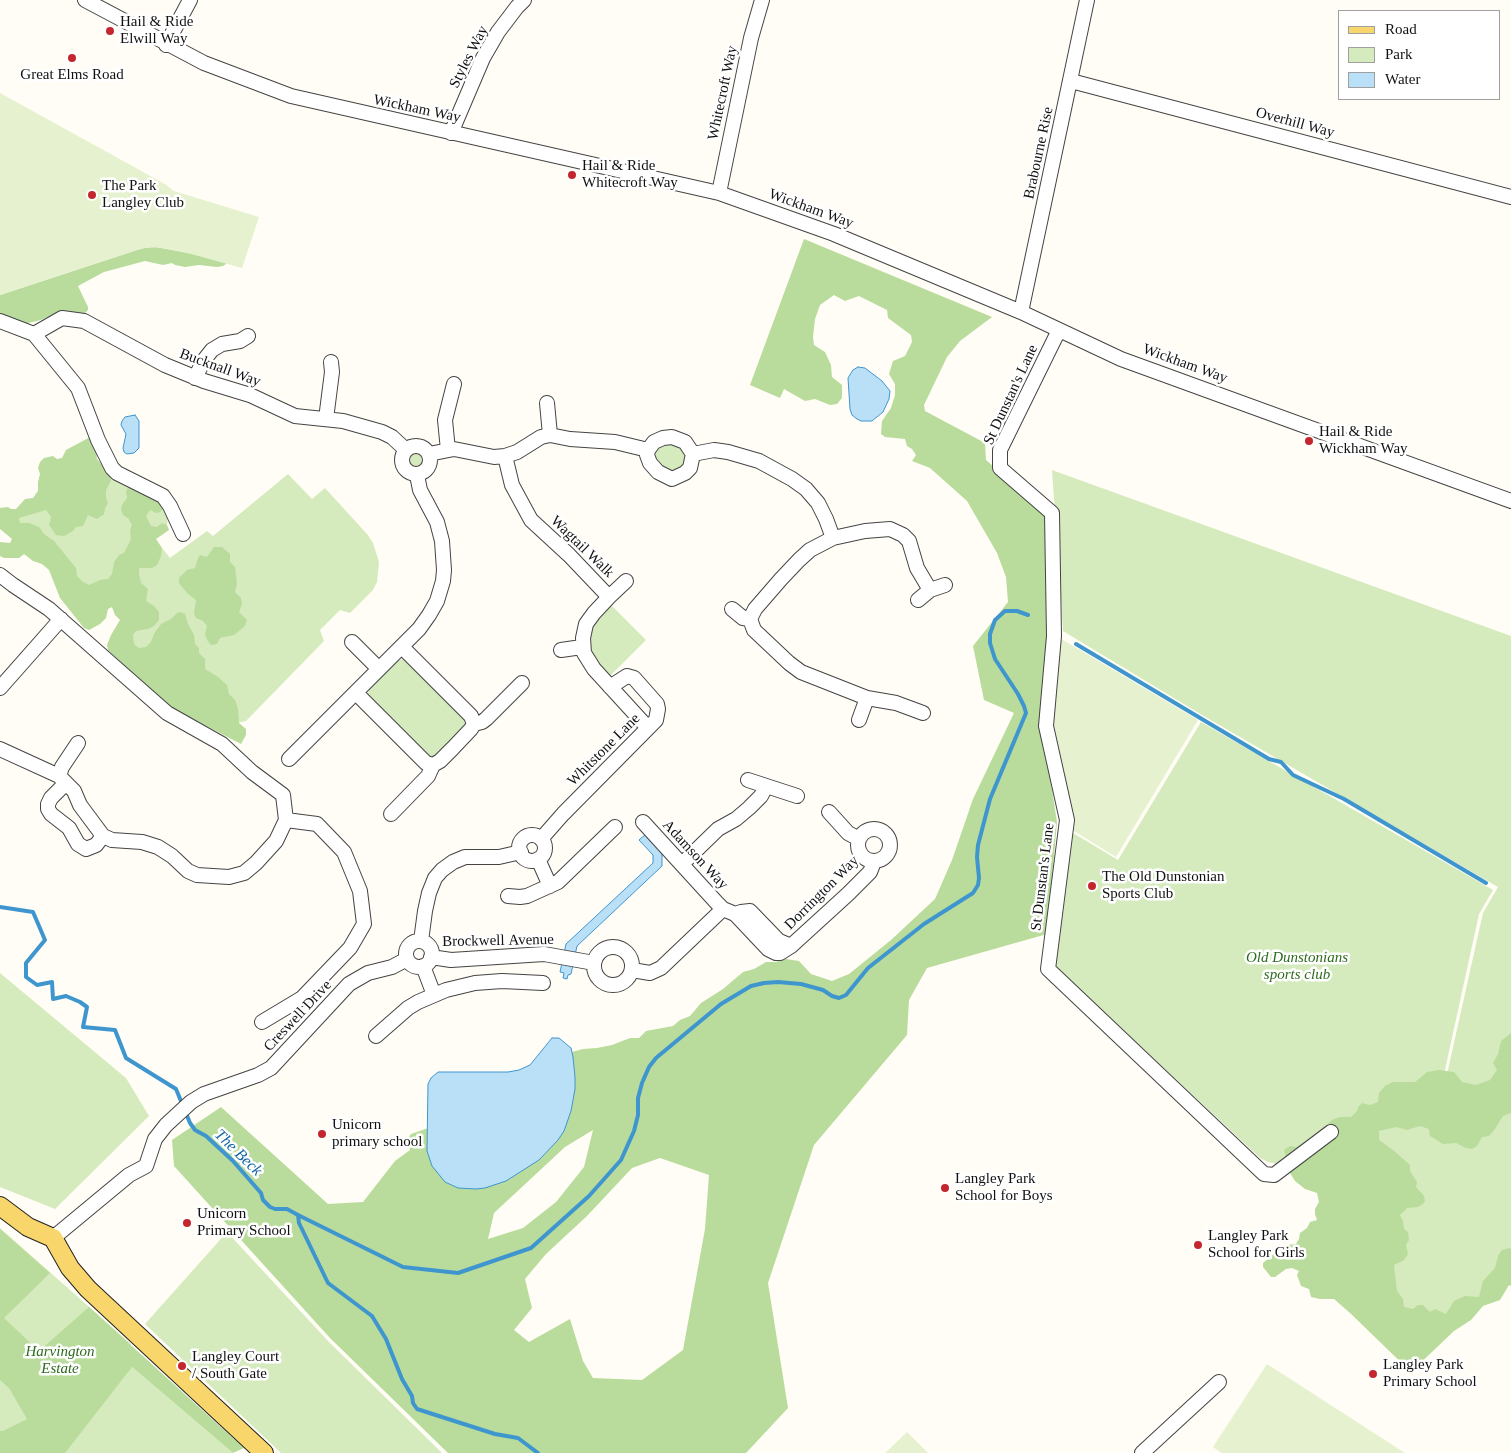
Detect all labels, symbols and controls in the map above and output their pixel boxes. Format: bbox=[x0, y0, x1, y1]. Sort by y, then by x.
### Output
legend bbox=[1338, 10, 1501, 100]
place label: Hail & Ride Elwill Way bbox=[120, 13, 193, 48]
text: Road bbox=[1385, 21, 1417, 37]
street label: Styles Way bbox=[446, 23, 492, 91]
marker: Hail & Ride Elwill Way bbox=[104, 25, 116, 37]
street label: Whitecroft Way bbox=[704, 44, 742, 142]
text: Park bbox=[1385, 46, 1413, 62]
marker: Great Elms Road bbox=[66, 52, 78, 64]
place label: Great Elms Road bbox=[20, 66, 124, 84]
text: Water bbox=[1385, 71, 1420, 87]
street label: Wickham Way bbox=[372, 91, 462, 127]
street label: Overhill Way bbox=[1254, 104, 1336, 142]
street label: Brabourne Rise bbox=[1020, 105, 1058, 201]
place label: Hail & Ride Whitecroft Way bbox=[582, 157, 678, 192]
marker: Hail & Ride Whitecroft Way bbox=[566, 169, 578, 181]
place label: The Park Langley Club bbox=[102, 177, 184, 212]
street label: Wickham Way bbox=[766, 185, 856, 233]
marker: The Park Langley Club bbox=[86, 189, 98, 201]
street label: Wickham Way bbox=[1140, 340, 1230, 388]
street label: St Dunstan's Lane bbox=[980, 342, 1042, 448]
street label: Bucknall Way bbox=[177, 345, 263, 391]
place label: Hail & Ride Wickham Way bbox=[1319, 423, 1408, 458]
marker: Hail & Ride Wickham Way bbox=[1303, 435, 1315, 447]
street label: Wagtail Walk bbox=[547, 512, 617, 582]
street label: Whitstone Lane bbox=[564, 710, 644, 790]
street label: Adamson Way bbox=[658, 817, 732, 893]
street label: St Dunstan's Lane bbox=[1027, 822, 1059, 932]
street label: Dorrington Way bbox=[781, 852, 863, 934]
place label: The Old Dunstonian Sports Club bbox=[1102, 868, 1224, 903]
marker: The Old Dunstonian Sports Club bbox=[1086, 880, 1098, 892]
street label: Brockwell Avenue bbox=[442, 931, 554, 951]
park label: Old Dunstonians sports club bbox=[1246, 949, 1348, 984]
street label: Creswell Drive bbox=[260, 977, 336, 1055]
place label: Unicorn primary school bbox=[332, 1116, 422, 1151]
water label: The Beck bbox=[210, 1126, 266, 1180]
marker: Unicorn primary school bbox=[316, 1128, 328, 1140]
place label: Langley Park School for Boys bbox=[955, 1170, 1052, 1205]
marker: Langley Park School for Boys bbox=[939, 1182, 951, 1194]
place label: Unicorn Primary School bbox=[197, 1205, 291, 1240]
marker: Unicorn Primary School bbox=[181, 1217, 193, 1229]
place label: Langley Park School for Girls bbox=[1208, 1227, 1305, 1262]
marker: Langley Park School for Girls bbox=[1192, 1239, 1204, 1251]
park label: Harvington Estate bbox=[25, 1343, 95, 1378]
place label: Langley Court / South Gate bbox=[192, 1348, 279, 1383]
place label: Langley Park Primary School bbox=[1383, 1356, 1477, 1391]
marker: Langley Court / South Gate bbox=[176, 1360, 188, 1372]
marker: Langley Park Primary School bbox=[1367, 1368, 1379, 1380]

